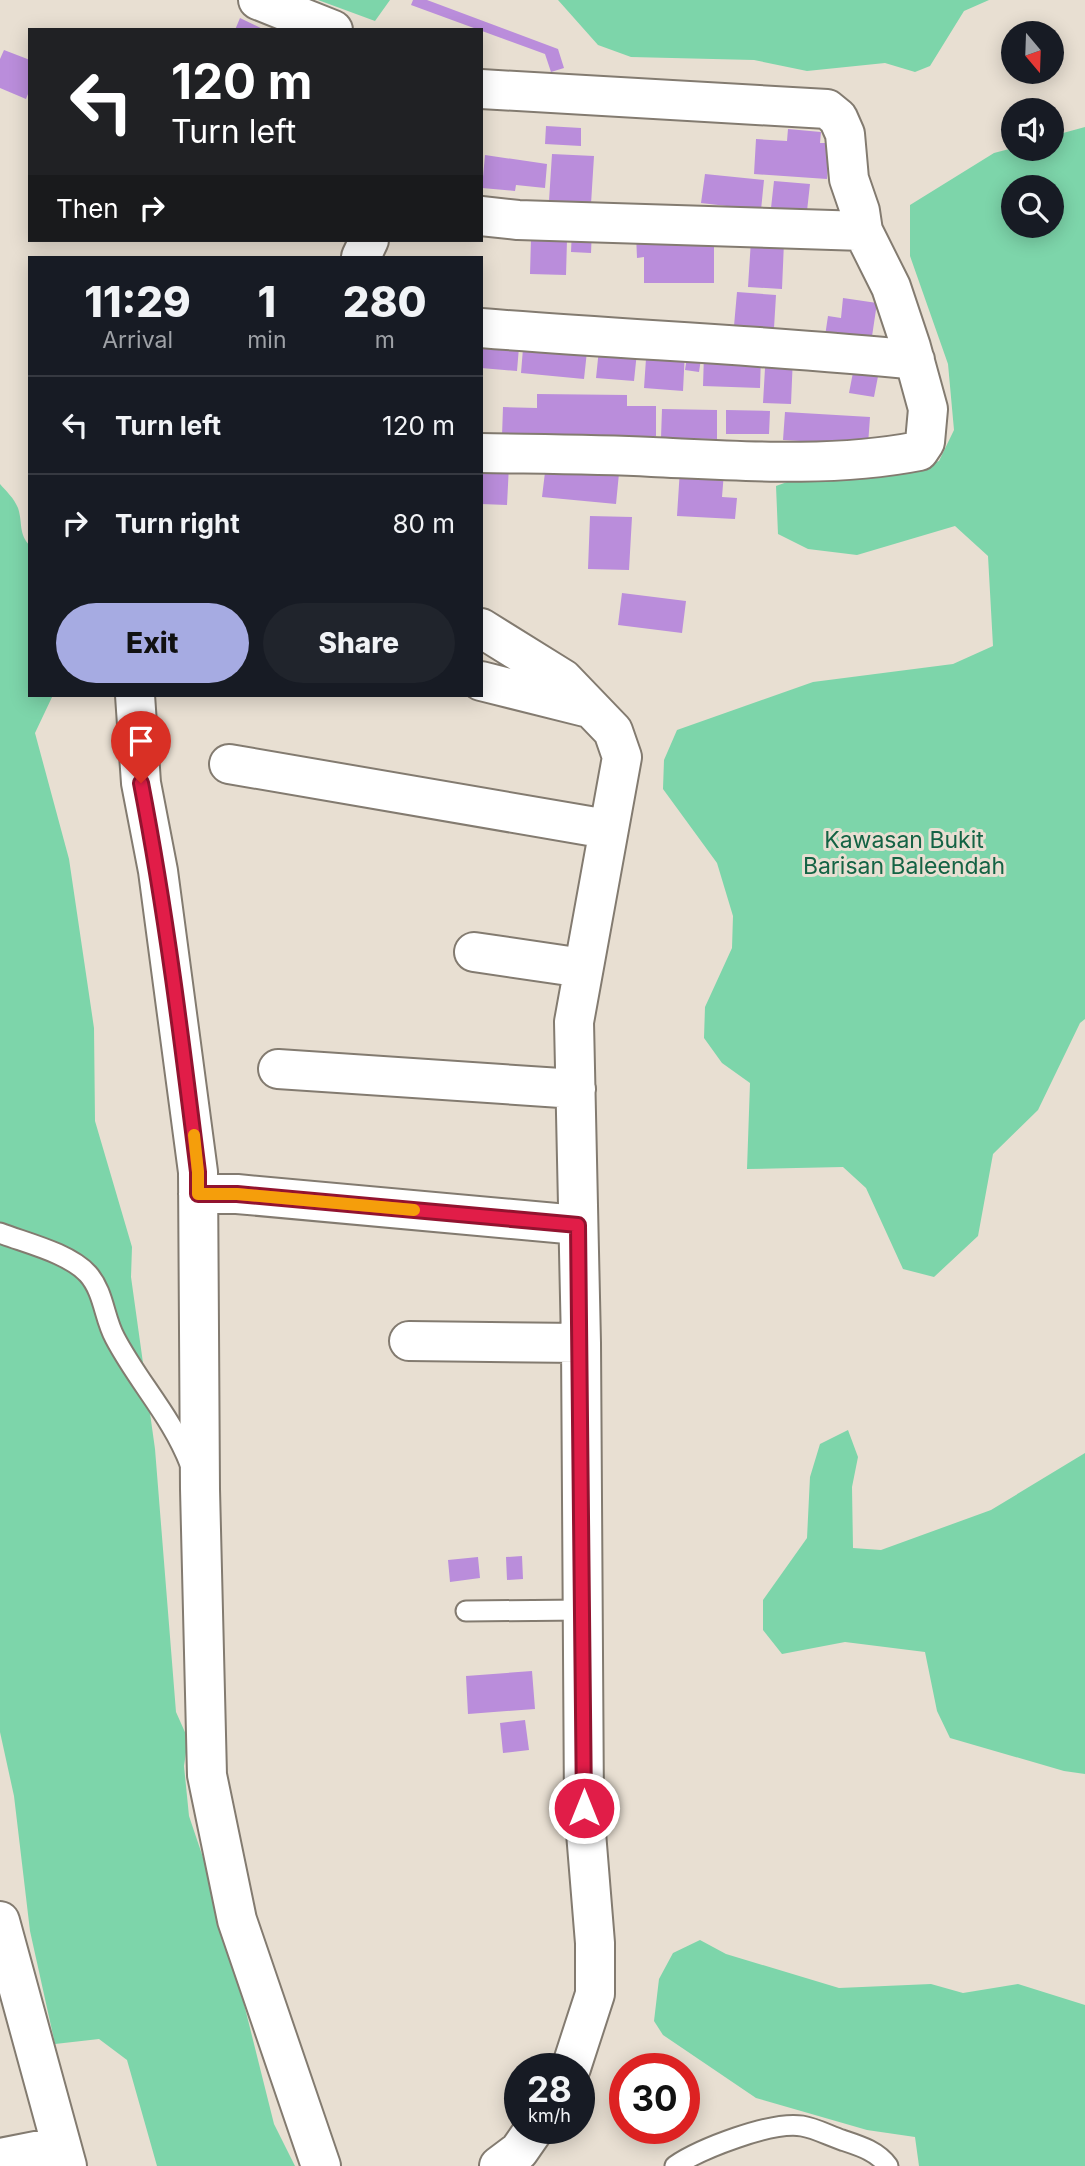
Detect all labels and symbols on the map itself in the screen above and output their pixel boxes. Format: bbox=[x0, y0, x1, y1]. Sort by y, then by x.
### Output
north arrow bbox=[1001, 21, 1064, 84]
pin bbox=[111, 711, 171, 783]
park label: Kawasan Bukit Barisan Baleendah bbox=[803, 826, 1005, 880]
position arrow bbox=[547, 1771, 621, 1845]
speed limit sign: 30 bbox=[609, 2053, 700, 2144]

